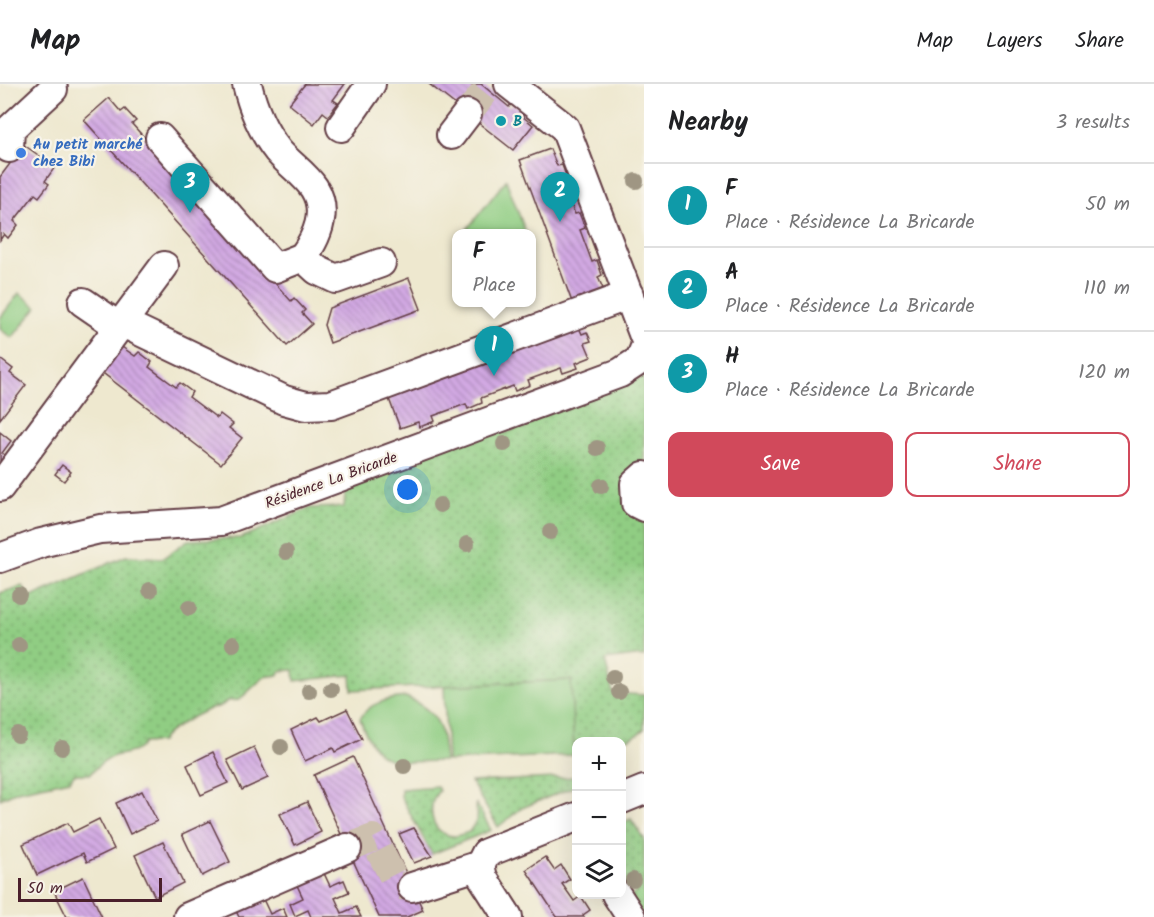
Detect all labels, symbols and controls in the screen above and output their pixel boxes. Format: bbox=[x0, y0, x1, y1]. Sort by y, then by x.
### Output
text: Map bbox=[30, 19, 81, 64]
text: Map bbox=[916, 25, 953, 58]
text: Layers bbox=[986, 25, 1042, 58]
text: Share bbox=[1075, 25, 1124, 58]
text: Nearby bbox=[668, 102, 748, 144]
text: 3 results bbox=[1056, 107, 1130, 139]
place label: B bbox=[513, 110, 522, 134]
marker: B bbox=[494, 114, 508, 128]
place label: Au petit marché chez Bibi bbox=[33, 133, 143, 174]
marker: Au petit marché chez Bibi bbox=[14, 146, 28, 160]
pin: 3 bbox=[170, 164, 210, 213]
pin: 2 bbox=[540, 172, 580, 222]
text: F bbox=[725, 172, 737, 207]
text: 1 bbox=[684, 189, 691, 221]
text: 50 m bbox=[1085, 189, 1130, 221]
text: Place · Résidence La Bricarde bbox=[725, 207, 974, 239]
popup bbox=[452, 229, 536, 307]
text: F bbox=[472, 235, 484, 270]
text: A bbox=[725, 256, 739, 291]
text: Place bbox=[472, 270, 516, 302]
text: 2 bbox=[682, 273, 693, 305]
text: 110 m bbox=[1084, 273, 1130, 305]
text: Place · Résidence La Bricarde bbox=[725, 291, 974, 323]
pin: 1 bbox=[474, 326, 514, 376]
text: H bbox=[725, 340, 739, 375]
text: 3 bbox=[682, 357, 693, 389]
text: 120 m bbox=[1078, 357, 1130, 389]
text: Place · Résidence La Bricarde bbox=[725, 375, 974, 407]
button: Save bbox=[668, 432, 893, 497]
button: Share bbox=[905, 432, 1130, 497]
street label: Résidence La Bricarde bbox=[262, 446, 401, 516]
your location bbox=[393, 475, 422, 504]
map controls bbox=[572, 737, 626, 899]
button: + bbox=[572, 737, 626, 791]
button: − bbox=[572, 791, 626, 845]
button: layers bbox=[572, 845, 626, 899]
scale bar bbox=[18, 875, 162, 902]
text: 50 m bbox=[27, 876, 63, 901]

